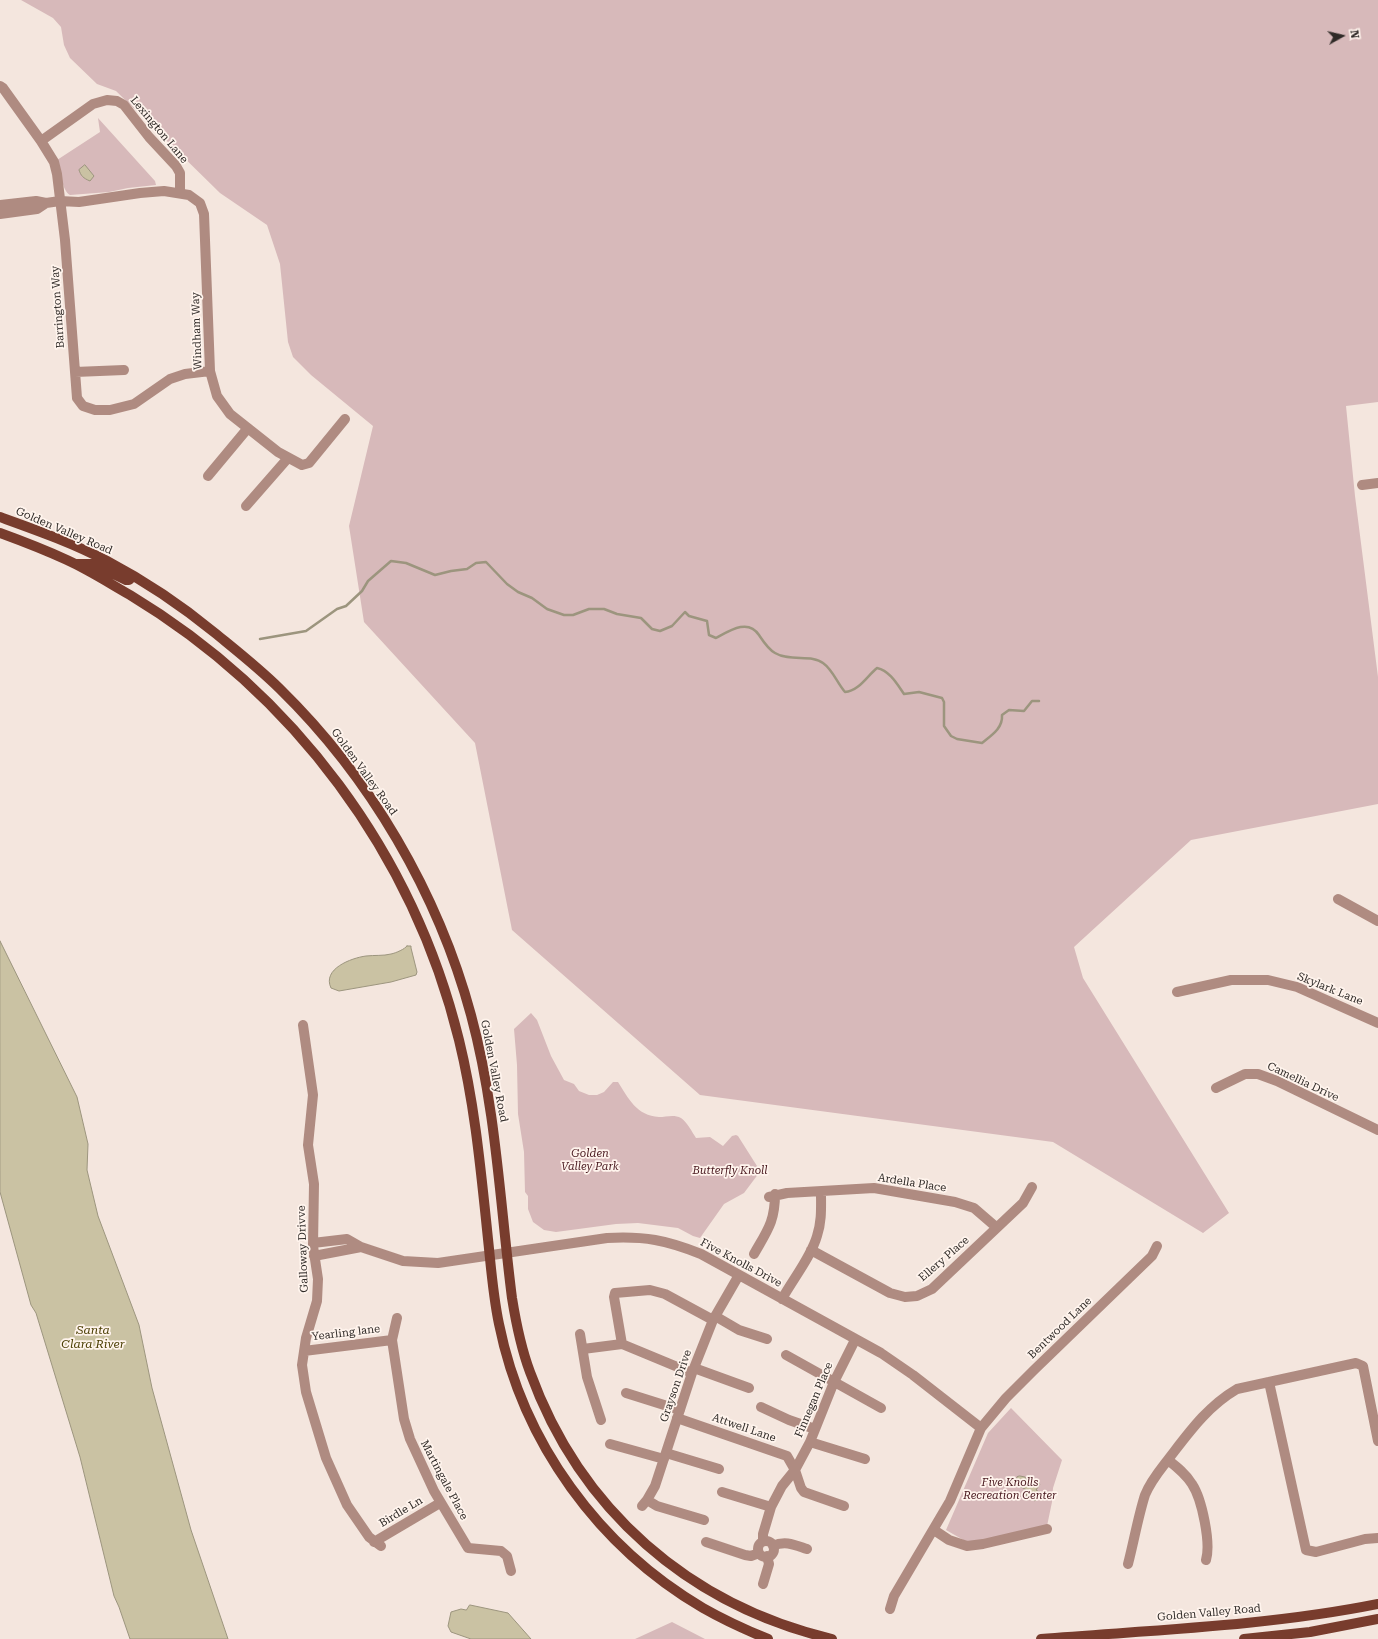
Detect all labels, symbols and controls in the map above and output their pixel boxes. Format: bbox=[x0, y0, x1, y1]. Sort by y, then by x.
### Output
north arrow bbox=[1322, 16, 1362, 56]
text: N bbox=[1347, 29, 1361, 39]
street label: Lexington Lane bbox=[127, 94, 191, 166]
street label: Barrington Way bbox=[49, 265, 67, 349]
street label: Windham Way bbox=[189, 292, 205, 370]
street label: Golden Valley Road bbox=[14, 505, 114, 557]
street label: Golden Valley Road bbox=[328, 726, 400, 818]
street label: Skylark Lane bbox=[1295, 970, 1365, 1008]
street label: Golden Valley Road bbox=[478, 1019, 510, 1123]
street label: Camellia Drive bbox=[1265, 1060, 1341, 1104]
park label: Golden Valley Park bbox=[561, 1147, 619, 1173]
park label: Butterfly Knoll bbox=[692, 1164, 768, 1178]
street label: Ardella Place bbox=[877, 1171, 947, 1195]
street label: Galloway Drivve bbox=[295, 1205, 311, 1293]
street label: Ellery Place bbox=[916, 1234, 972, 1284]
street label: Five Knolls Drive bbox=[698, 1236, 784, 1290]
street label: Bentwood Lane bbox=[1026, 1294, 1094, 1362]
street label: Yearling lane bbox=[311, 1322, 381, 1344]
water label: Santa Clara River bbox=[61, 1323, 125, 1351]
street label: Grayson Drive bbox=[657, 1348, 695, 1424]
street label: Finnegan Place bbox=[792, 1360, 836, 1440]
street label: Attwell Lane bbox=[710, 1411, 778, 1445]
street label: Martingale Place bbox=[417, 1438, 471, 1522]
park label: Five Knolls Recreation Center bbox=[963, 1476, 1057, 1502]
street label: Birdle Ln bbox=[377, 1494, 425, 1530]
street label: Golden Valley Road bbox=[1157, 1602, 1261, 1624]

